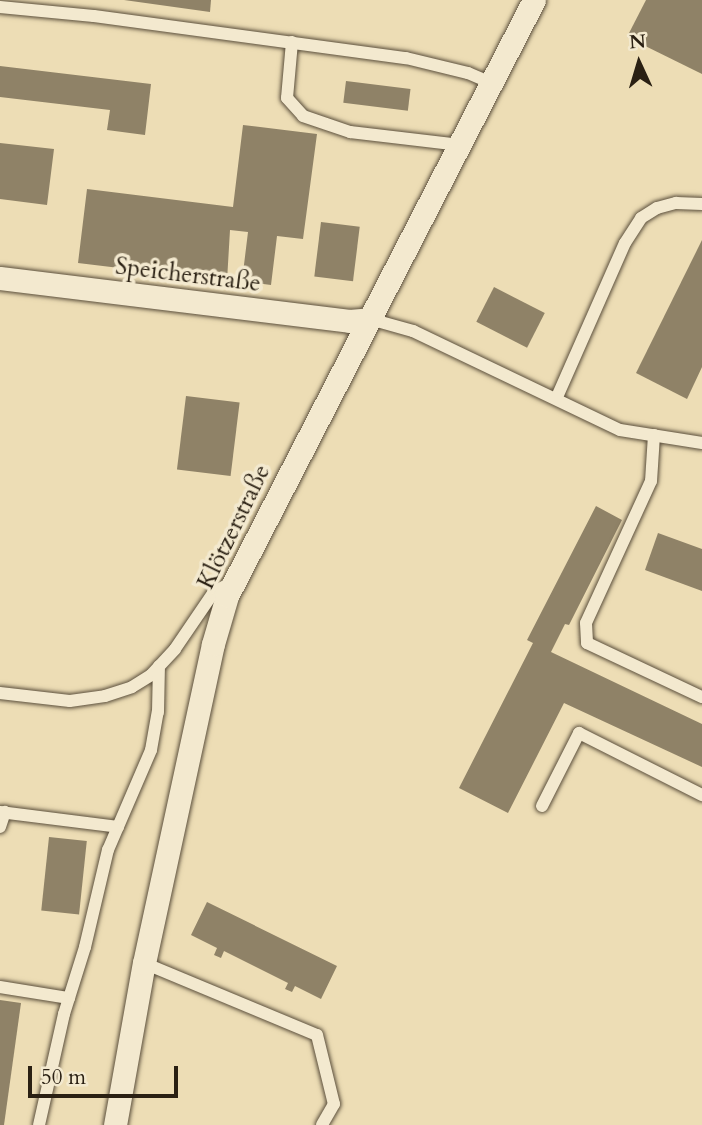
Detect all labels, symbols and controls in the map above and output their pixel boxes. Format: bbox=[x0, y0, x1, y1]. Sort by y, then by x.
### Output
north arrow bbox=[604, 28, 674, 98]
text: N bbox=[628, 29, 647, 56]
street label: Speicherstraße bbox=[114, 252, 262, 298]
street label: Klötzerstraße bbox=[192, 460, 276, 594]
scale bar bbox=[32, 1052, 182, 1096]
text: 50 m bbox=[41, 1063, 86, 1092]

